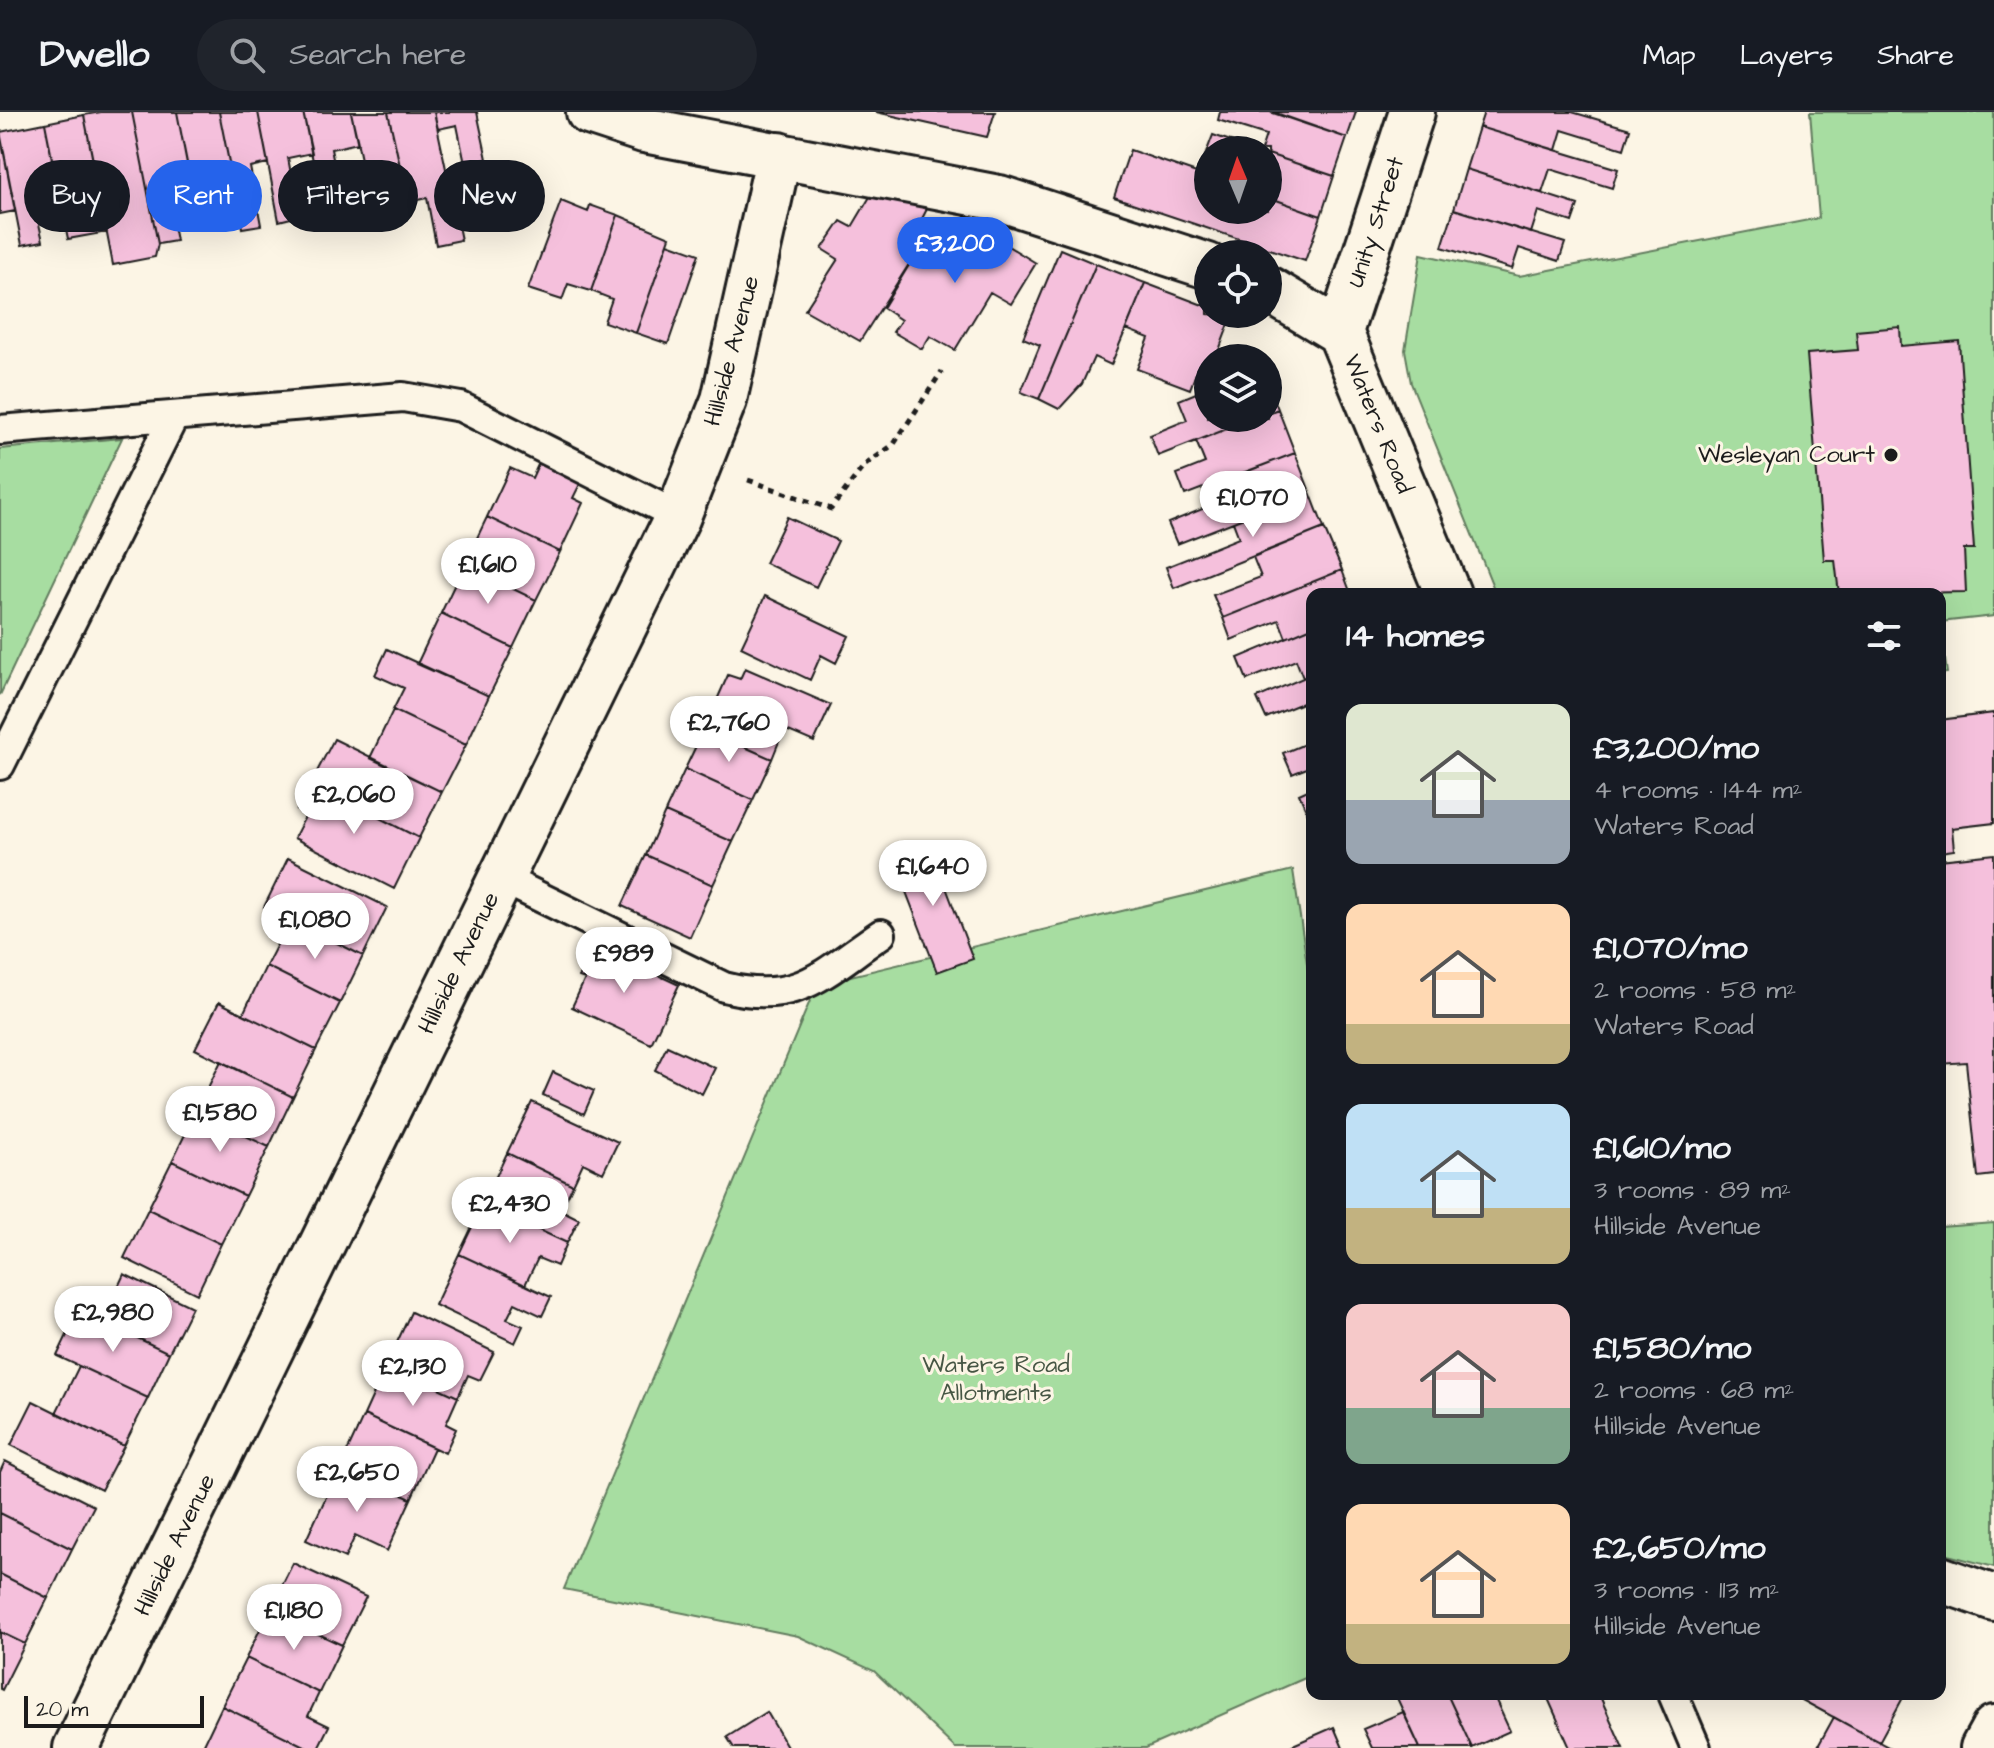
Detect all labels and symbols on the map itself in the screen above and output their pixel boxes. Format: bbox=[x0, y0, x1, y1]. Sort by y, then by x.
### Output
north arrow bbox=[1194, 136, 1282, 224]
street label: Unity Street bbox=[1339, 152, 1414, 292]
pin: £3,200 bbox=[890, 217, 1020, 285]
street label: Hillside Avenue bbox=[696, 272, 768, 430]
street label: Waters Road bbox=[1335, 349, 1421, 499]
place label: Wesleyan Court bbox=[1698, 438, 1875, 473]
marker: Wesleyan Court bbox=[1882, 446, 1900, 464]
pin: £1,070 bbox=[1188, 471, 1318, 539]
pin: £1,610 bbox=[423, 538, 553, 606]
pin: £2,760 bbox=[664, 696, 794, 764]
pin: £2,060 bbox=[289, 768, 419, 836]
pin: £1,640 bbox=[868, 840, 998, 908]
street label: Hillside Avenue bbox=[410, 886, 508, 1040]
pin: £1,080 bbox=[250, 893, 380, 961]
pin: £989 bbox=[577, 927, 671, 995]
pin: £1,580 bbox=[155, 1086, 285, 1154]
pin: £2,430 bbox=[445, 1177, 575, 1245]
pin: £2,980 bbox=[48, 1286, 178, 1354]
pin: £2,130 bbox=[348, 1340, 478, 1408]
park label: Waters Road Allotments bbox=[922, 1348, 1070, 1410]
pin: £2,650 bbox=[292, 1446, 422, 1514]
street label: Hillside Avenue bbox=[126, 1468, 224, 1622]
pin: £1,180 bbox=[229, 1584, 359, 1652]
scale bar bbox=[24, 1692, 204, 1728]

